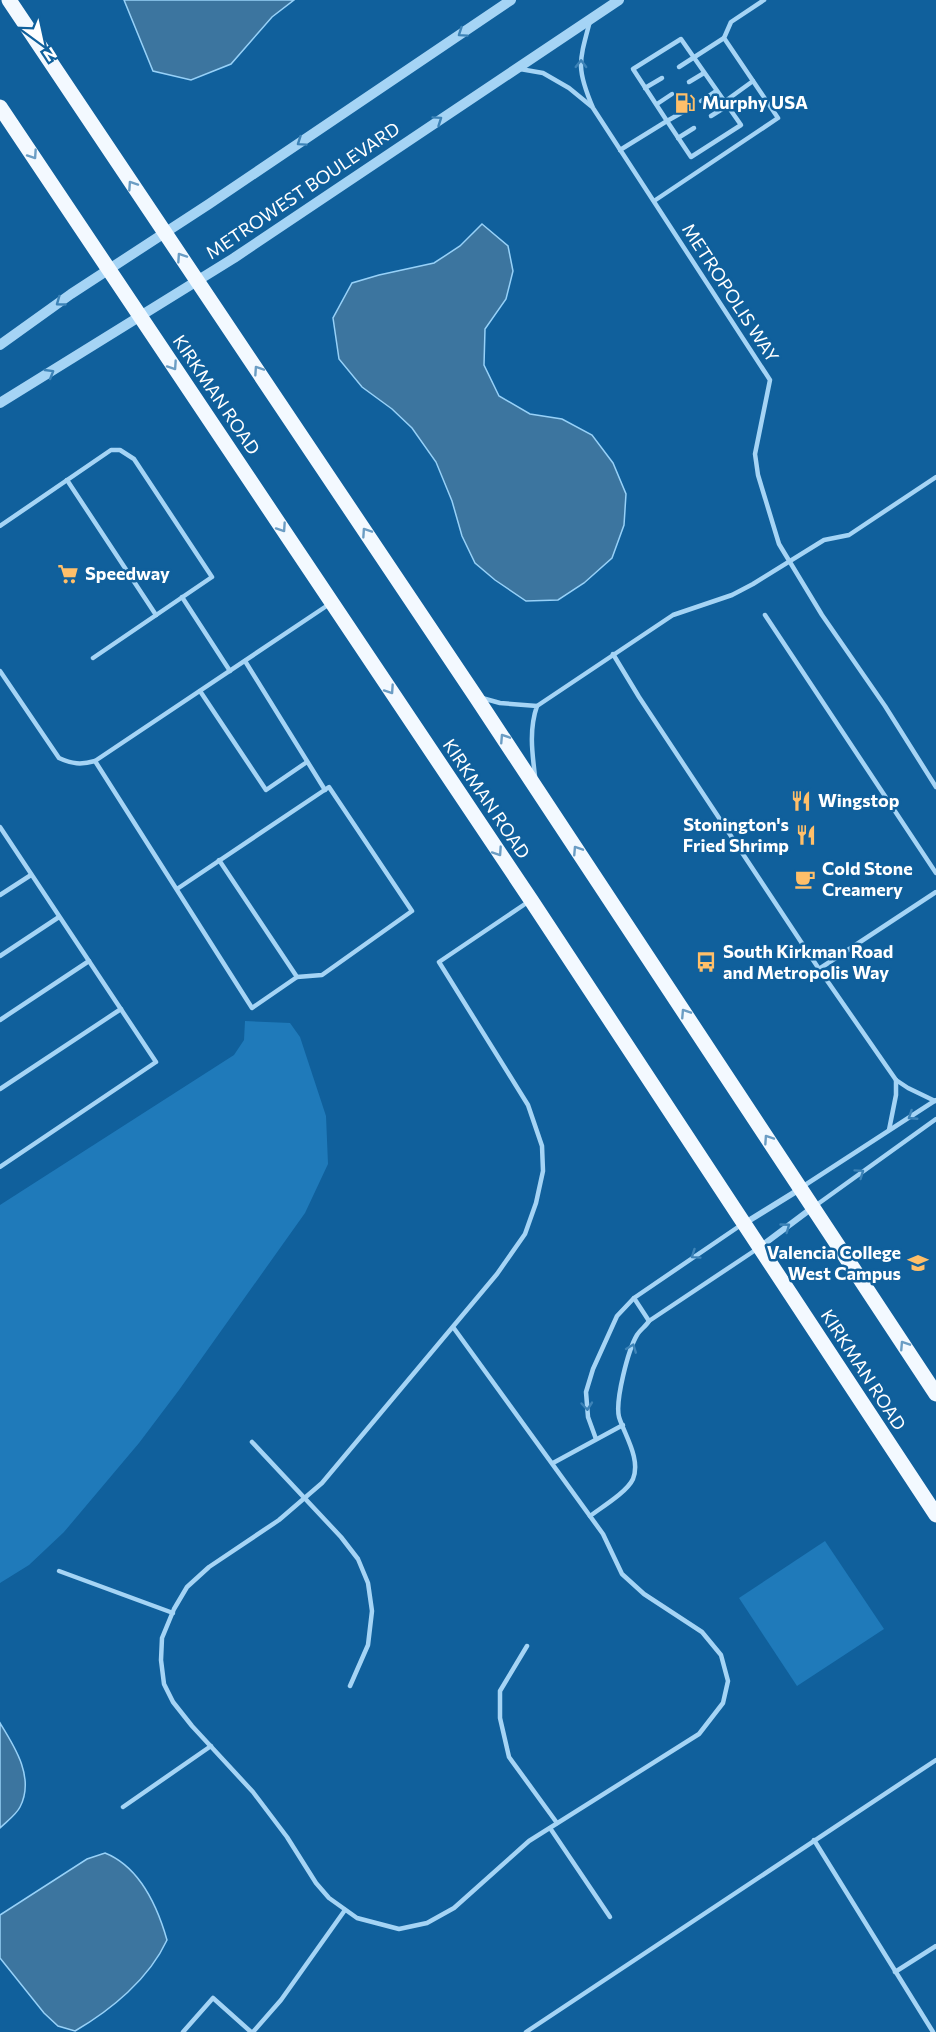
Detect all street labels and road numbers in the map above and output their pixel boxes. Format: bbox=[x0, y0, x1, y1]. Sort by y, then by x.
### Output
street label: METROWEST BOULEVARD bbox=[201, 117, 404, 263]
street label: METROPOLIS WAY bbox=[678, 219, 784, 366]
street label: KIRKMAN ROAD bbox=[169, 330, 265, 458]
street label: KIRKMAN ROAD bbox=[439, 734, 535, 862]
street label: KIRKMAN ROAD bbox=[817, 1305, 911, 1434]

